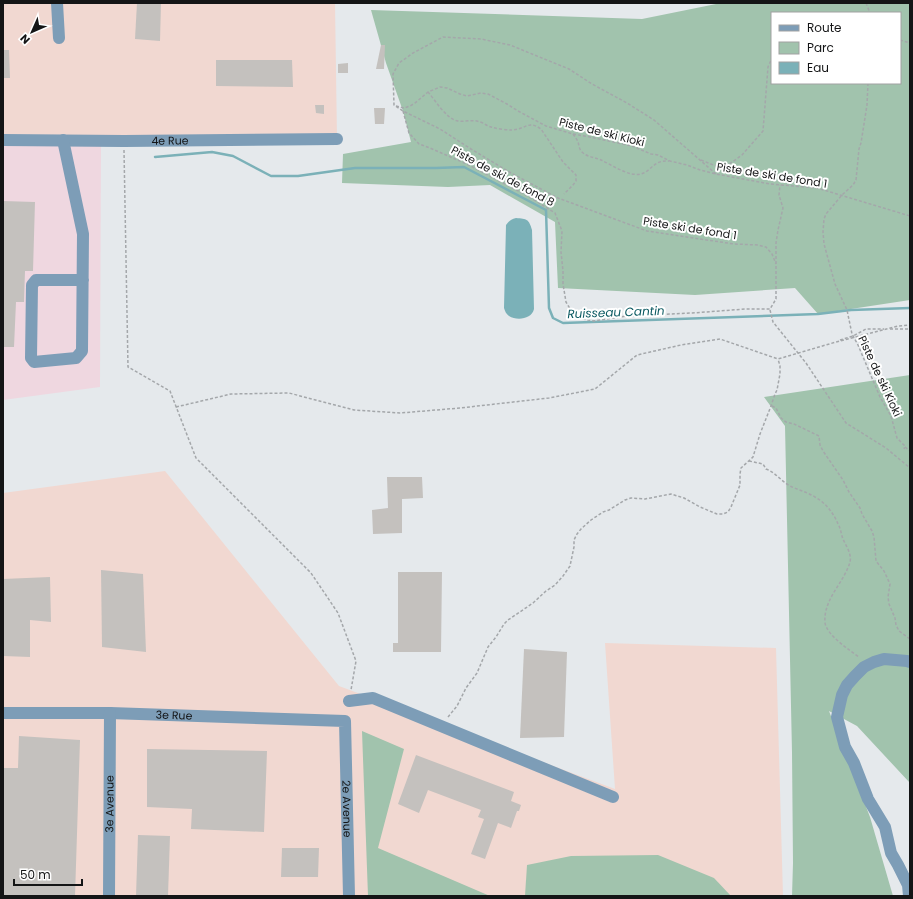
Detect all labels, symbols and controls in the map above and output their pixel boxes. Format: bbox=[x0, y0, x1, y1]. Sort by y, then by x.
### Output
north arrow bbox=[12, 12, 52, 52]
legend bbox=[771, 12, 901, 84]
text: Route bbox=[807, 19, 841, 36]
text: N bbox=[16, 30, 34, 48]
text: Parc bbox=[807, 39, 834, 56]
text: Eau bbox=[807, 59, 829, 76]
street label: Piste de ski Kioki bbox=[558, 114, 647, 150]
street label: 4e Rue bbox=[151, 132, 189, 149]
street label: Piste de ski de fond 8 bbox=[448, 142, 558, 210]
street label: Piste de ski de fond 1 bbox=[716, 158, 828, 192]
street label: Piste ski de fond 1 bbox=[642, 213, 738, 243]
water label: Ruisseau Cantin bbox=[567, 302, 665, 322]
street label: Piste de ski Kioki bbox=[854, 333, 906, 419]
street label: 3e Rue bbox=[155, 707, 193, 724]
street label: 3e Avenue bbox=[101, 775, 118, 833]
street label: 2e Avenue bbox=[338, 780, 356, 838]
scale bar bbox=[14, 861, 82, 887]
text: 50 m bbox=[20, 866, 51, 883]

